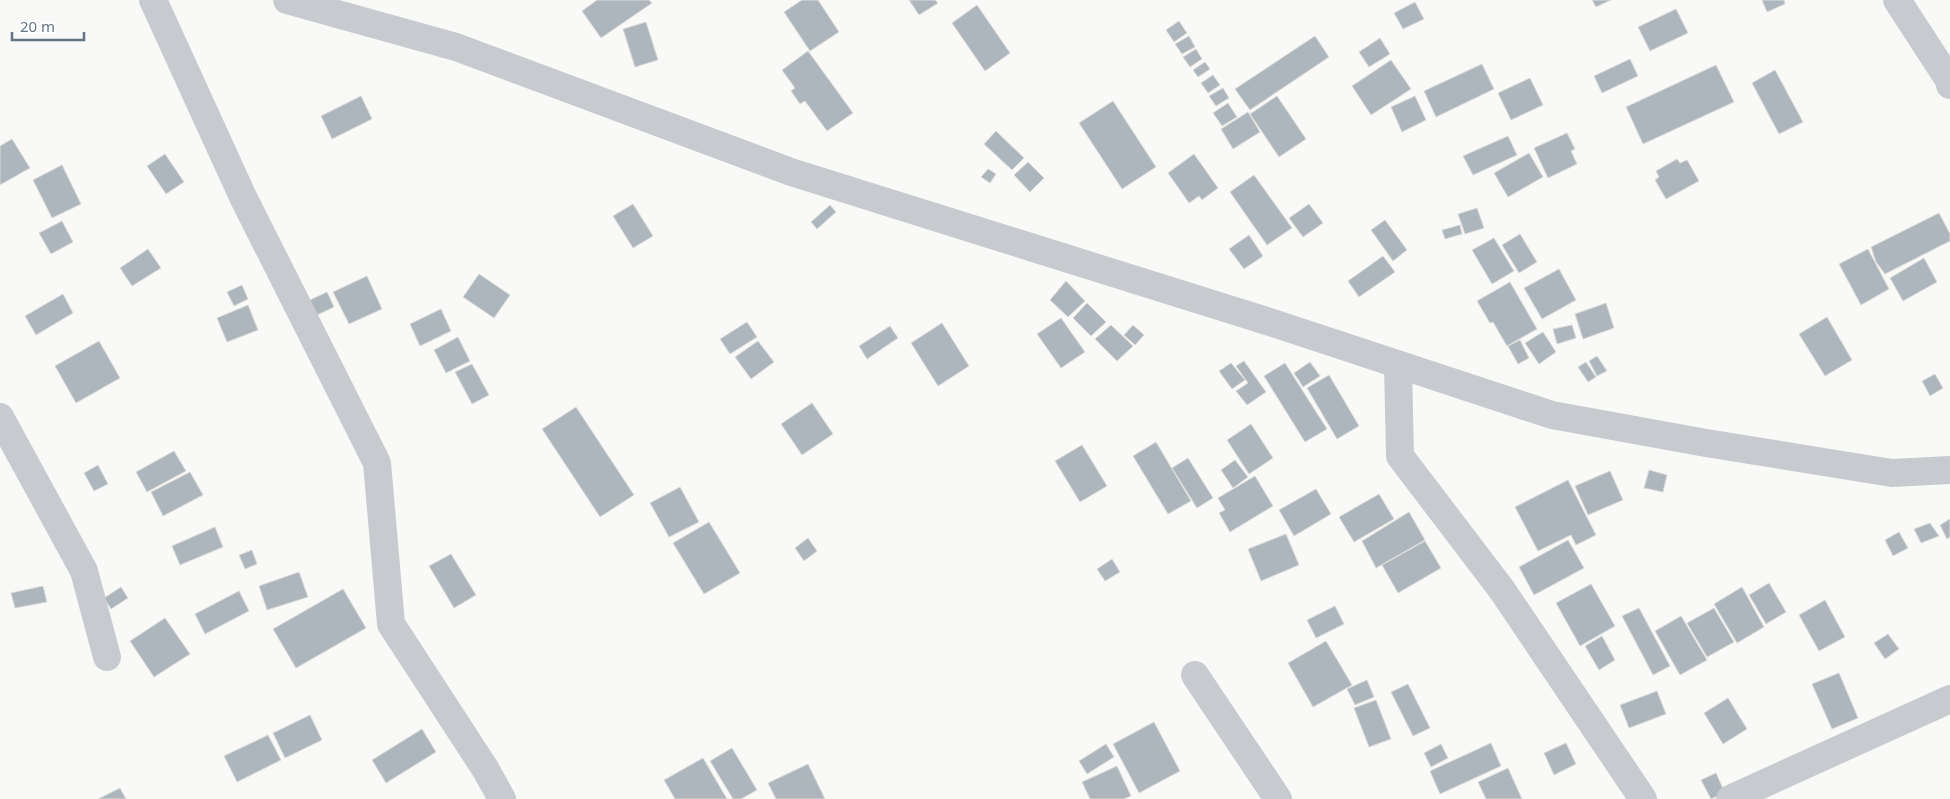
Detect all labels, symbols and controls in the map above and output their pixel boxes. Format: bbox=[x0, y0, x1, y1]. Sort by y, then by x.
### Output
scale bar bbox=[12, 10, 85, 42]
text: 20 m bbox=[20, 16, 55, 36]

